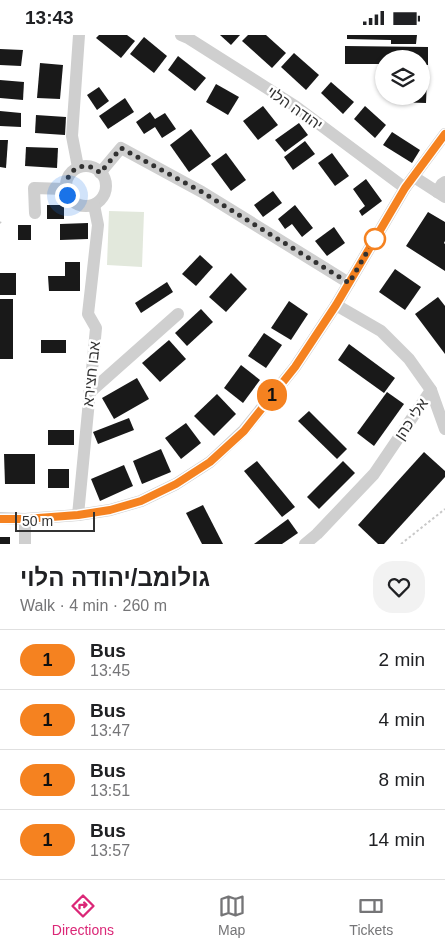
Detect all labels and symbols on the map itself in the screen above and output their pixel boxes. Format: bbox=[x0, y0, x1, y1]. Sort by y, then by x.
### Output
street label: יהודה הלוי bbox=[264, 83, 326, 133]
your location bbox=[55, 183, 80, 208]
unlabelled marker bbox=[364, 228, 386, 250]
street label: אבו חצירא bbox=[79, 340, 103, 408]
line badge: 1 bbox=[256, 379, 288, 411]
street label: אלי כהן bbox=[391, 395, 431, 443]
scale bar bbox=[15, 509, 95, 532]

